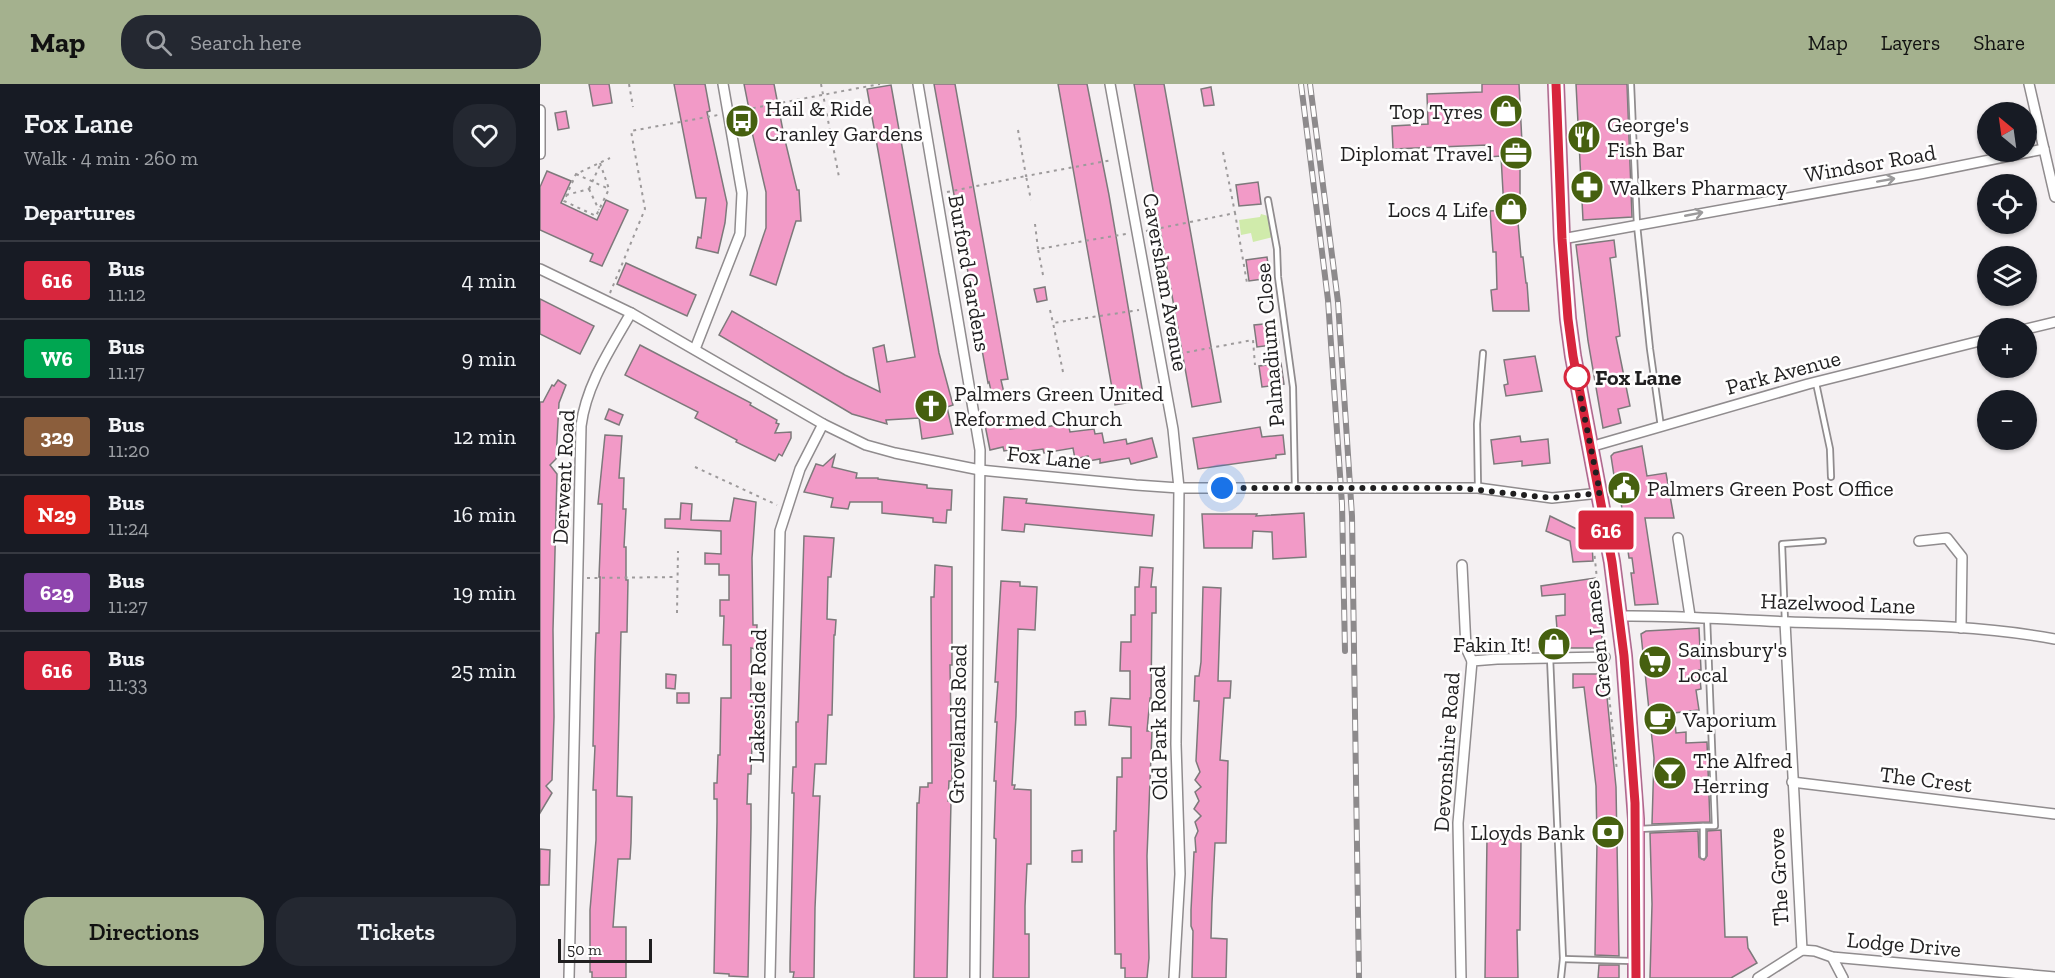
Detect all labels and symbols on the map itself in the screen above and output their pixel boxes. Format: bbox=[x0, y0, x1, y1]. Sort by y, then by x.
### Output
shop icon: Top Tyres bbox=[1488, 93, 1524, 129]
place label: Hail & Ride Cranley Gardens bbox=[765, 95, 923, 147]
place label: Top Tyres bbox=[1389, 98, 1483, 125]
north arrow bbox=[1977, 102, 2037, 162]
bus stop icon: Hail & Ride Cranley Gardens bbox=[724, 103, 760, 139]
place label: George's Fish Bar bbox=[1607, 111, 1689, 163]
restaurant icon: George's Fish Bar bbox=[1566, 119, 1602, 155]
office icon: Diplomat Travel bbox=[1498, 135, 1534, 171]
street label: Windsor Road bbox=[1802, 139, 1938, 188]
place label: Diplomat Travel bbox=[1340, 140, 1493, 167]
pharmacy icon: Walkers Pharmacy bbox=[1569, 169, 1605, 205]
place label: Walkers Pharmacy bbox=[1610, 174, 1788, 201]
one-way arrow bbox=[1876, 174, 1896, 185]
street label: Caversham Avenue bbox=[1137, 191, 1194, 373]
shop icon: Locs 4 Life bbox=[1493, 191, 1529, 227]
street label: Burford Gardens bbox=[942, 192, 997, 354]
place label: Locs 4 Life bbox=[1388, 196, 1488, 223]
one-way arrow bbox=[1684, 208, 1704, 219]
street label: Palmadium Close bbox=[1249, 262, 1290, 428]
street label: Park Avenue bbox=[1723, 344, 1843, 401]
marker: Fox Lane bbox=[1564, 364, 1590, 390]
place label: Fox Lane bbox=[1595, 364, 1682, 391]
place label: Palmers Green United Reformed Church bbox=[954, 380, 1164, 432]
church icon: Palmers Green United Reformed Church bbox=[913, 388, 949, 424]
street label: Derwent Road bbox=[546, 409, 581, 545]
street label: Fox Lane bbox=[1005, 440, 1092, 475]
public building icon: Palmers Green Post Office bbox=[1606, 470, 1642, 506]
your location bbox=[1207, 473, 1237, 503]
place label: Palmers Green Post Office bbox=[1647, 475, 1894, 502]
line badge: 616 bbox=[1572, 510, 1640, 550]
street label: Green Lanes bbox=[1578, 579, 1617, 699]
street label: Hazelwood Lane bbox=[1760, 587, 1916, 620]
shop icon: Fakin It! bbox=[1536, 626, 1572, 662]
street label: Lakeside Road bbox=[743, 629, 772, 763]
place label: Fakin It! bbox=[1453, 631, 1531, 658]
place label: Sainsbury's Local bbox=[1678, 636, 1787, 688]
street label: Grovelands Road bbox=[943, 644, 972, 804]
supermarket icon: Sainsbury's Local bbox=[1637, 644, 1673, 680]
street label: Old Park Road bbox=[1144, 665, 1173, 801]
street label: Devonshire Road bbox=[1427, 671, 1466, 833]
cafe icon: Vaporium bbox=[1642, 701, 1678, 737]
place label: Vaporium bbox=[1682, 706, 1777, 733]
place label: The Alfred Herring bbox=[1693, 747, 1792, 799]
bar icon: The Alfred Herring bbox=[1652, 755, 1688, 791]
street label: The Crest bbox=[1878, 760, 1975, 799]
bank icon: Lloyds Bank bbox=[1590, 814, 1626, 850]
place label: Lloyds Bank bbox=[1471, 819, 1586, 846]
street label: The Grove bbox=[1762, 827, 1795, 927]
street label: Lodge Drive bbox=[1846, 926, 1962, 963]
scale bar bbox=[558, 936, 652, 964]

